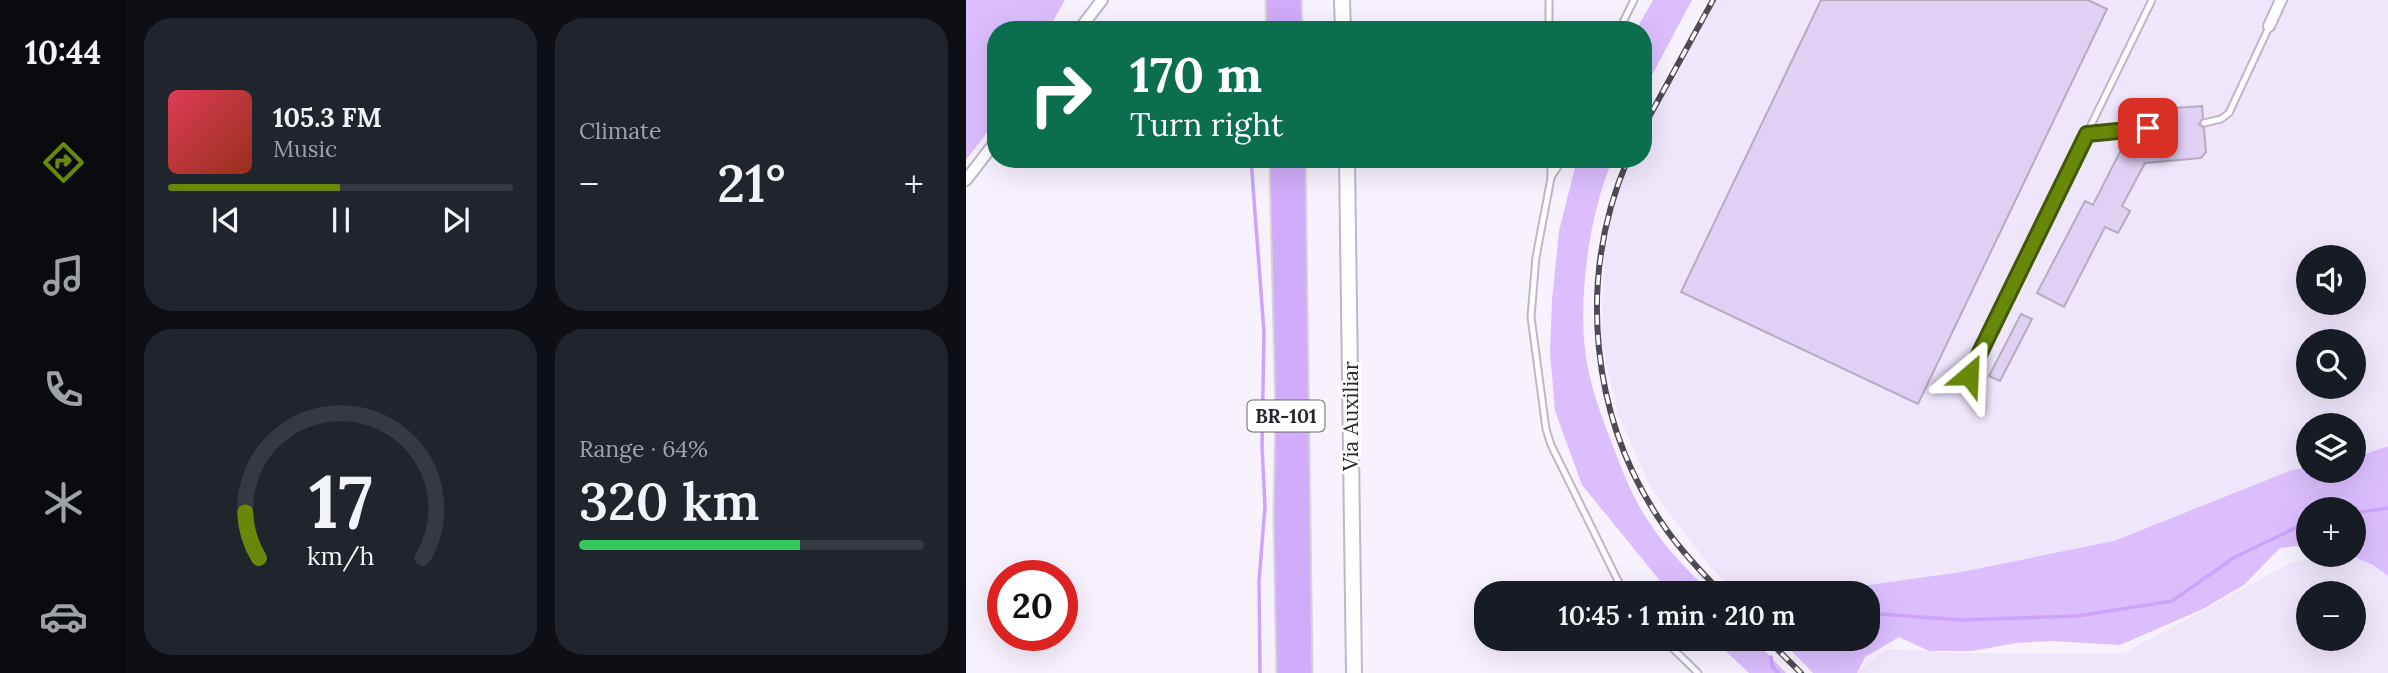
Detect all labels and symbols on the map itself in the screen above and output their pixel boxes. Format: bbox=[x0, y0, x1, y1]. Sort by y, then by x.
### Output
pin bbox=[2118, 98, 2178, 158]
position arrow bbox=[1932, 338, 2006, 412]
street label: Via Auxiliar bbox=[1337, 361, 1364, 472]
road number: BR-101 bbox=[1248, 400, 1324, 432]
speed limit sign: 20 bbox=[987, 560, 1078, 651]

